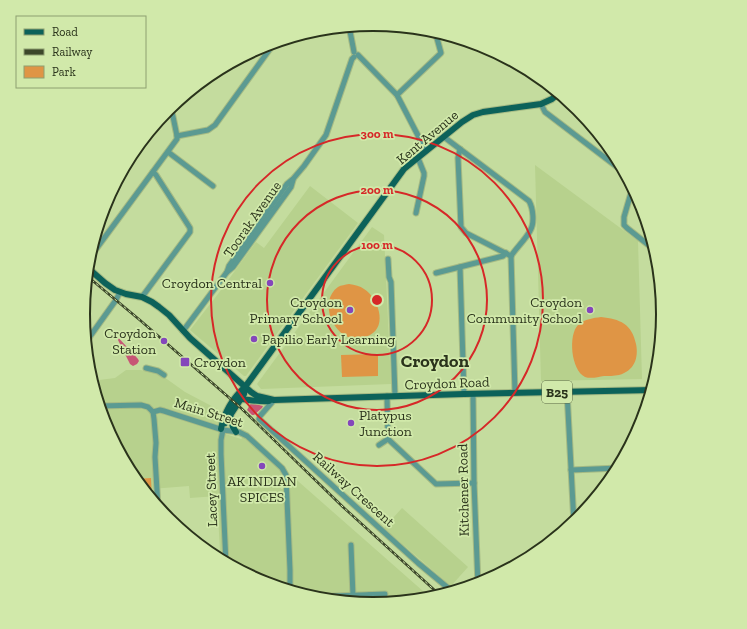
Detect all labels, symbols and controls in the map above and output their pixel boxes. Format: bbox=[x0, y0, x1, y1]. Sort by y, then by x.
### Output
legend bbox=[16, 16, 146, 88]
text: Road bbox=[52, 25, 78, 39]
text: Railway bbox=[52, 45, 93, 59]
text: Park bbox=[52, 65, 77, 79]
street label: Kent Avenue bbox=[393, 106, 462, 168]
text: 300 m bbox=[361, 127, 394, 141]
street label: Toorak Avenue bbox=[220, 178, 285, 261]
text: 200 m bbox=[360, 183, 394, 197]
text: 100 m bbox=[361, 238, 393, 252]
place label: Croydon Central bbox=[162, 275, 262, 292]
marker: Croydon Central bbox=[265, 278, 275, 288]
centre of rings bbox=[370, 293, 384, 307]
place label: Croydon Primary School bbox=[250, 294, 342, 327]
place label: Croydon Community School bbox=[467, 294, 582, 327]
marker: Croydon Primary School bbox=[345, 305, 355, 315]
marker: Croydon Community School bbox=[585, 305, 595, 315]
place label: Croydon Station bbox=[104, 325, 156, 358]
place label: Papilio Early Learning bbox=[262, 331, 395, 348]
marker: Papilio Early Learning bbox=[249, 334, 259, 344]
marker: Croydon Station bbox=[159, 336, 169, 346]
district label: Croydon bbox=[401, 350, 470, 372]
place label: Croydon bbox=[194, 354, 246, 371]
marker: Croydon bbox=[179, 356, 191, 368]
street label: Croydon Road bbox=[404, 374, 490, 393]
road number: B25 bbox=[542, 381, 572, 403]
street label: Main Street bbox=[172, 394, 246, 431]
place label: Platypus Junction bbox=[359, 407, 412, 440]
marker: Platypus Junction bbox=[346, 418, 356, 428]
street label: Kitchener Road bbox=[454, 443, 473, 536]
street label: Railway Crescent bbox=[309, 448, 399, 531]
street label: Lacey Street bbox=[202, 452, 221, 527]
marker: AK INDIAN SPICES bbox=[257, 461, 267, 471]
place label: AK INDIAN SPICES bbox=[227, 473, 297, 506]

